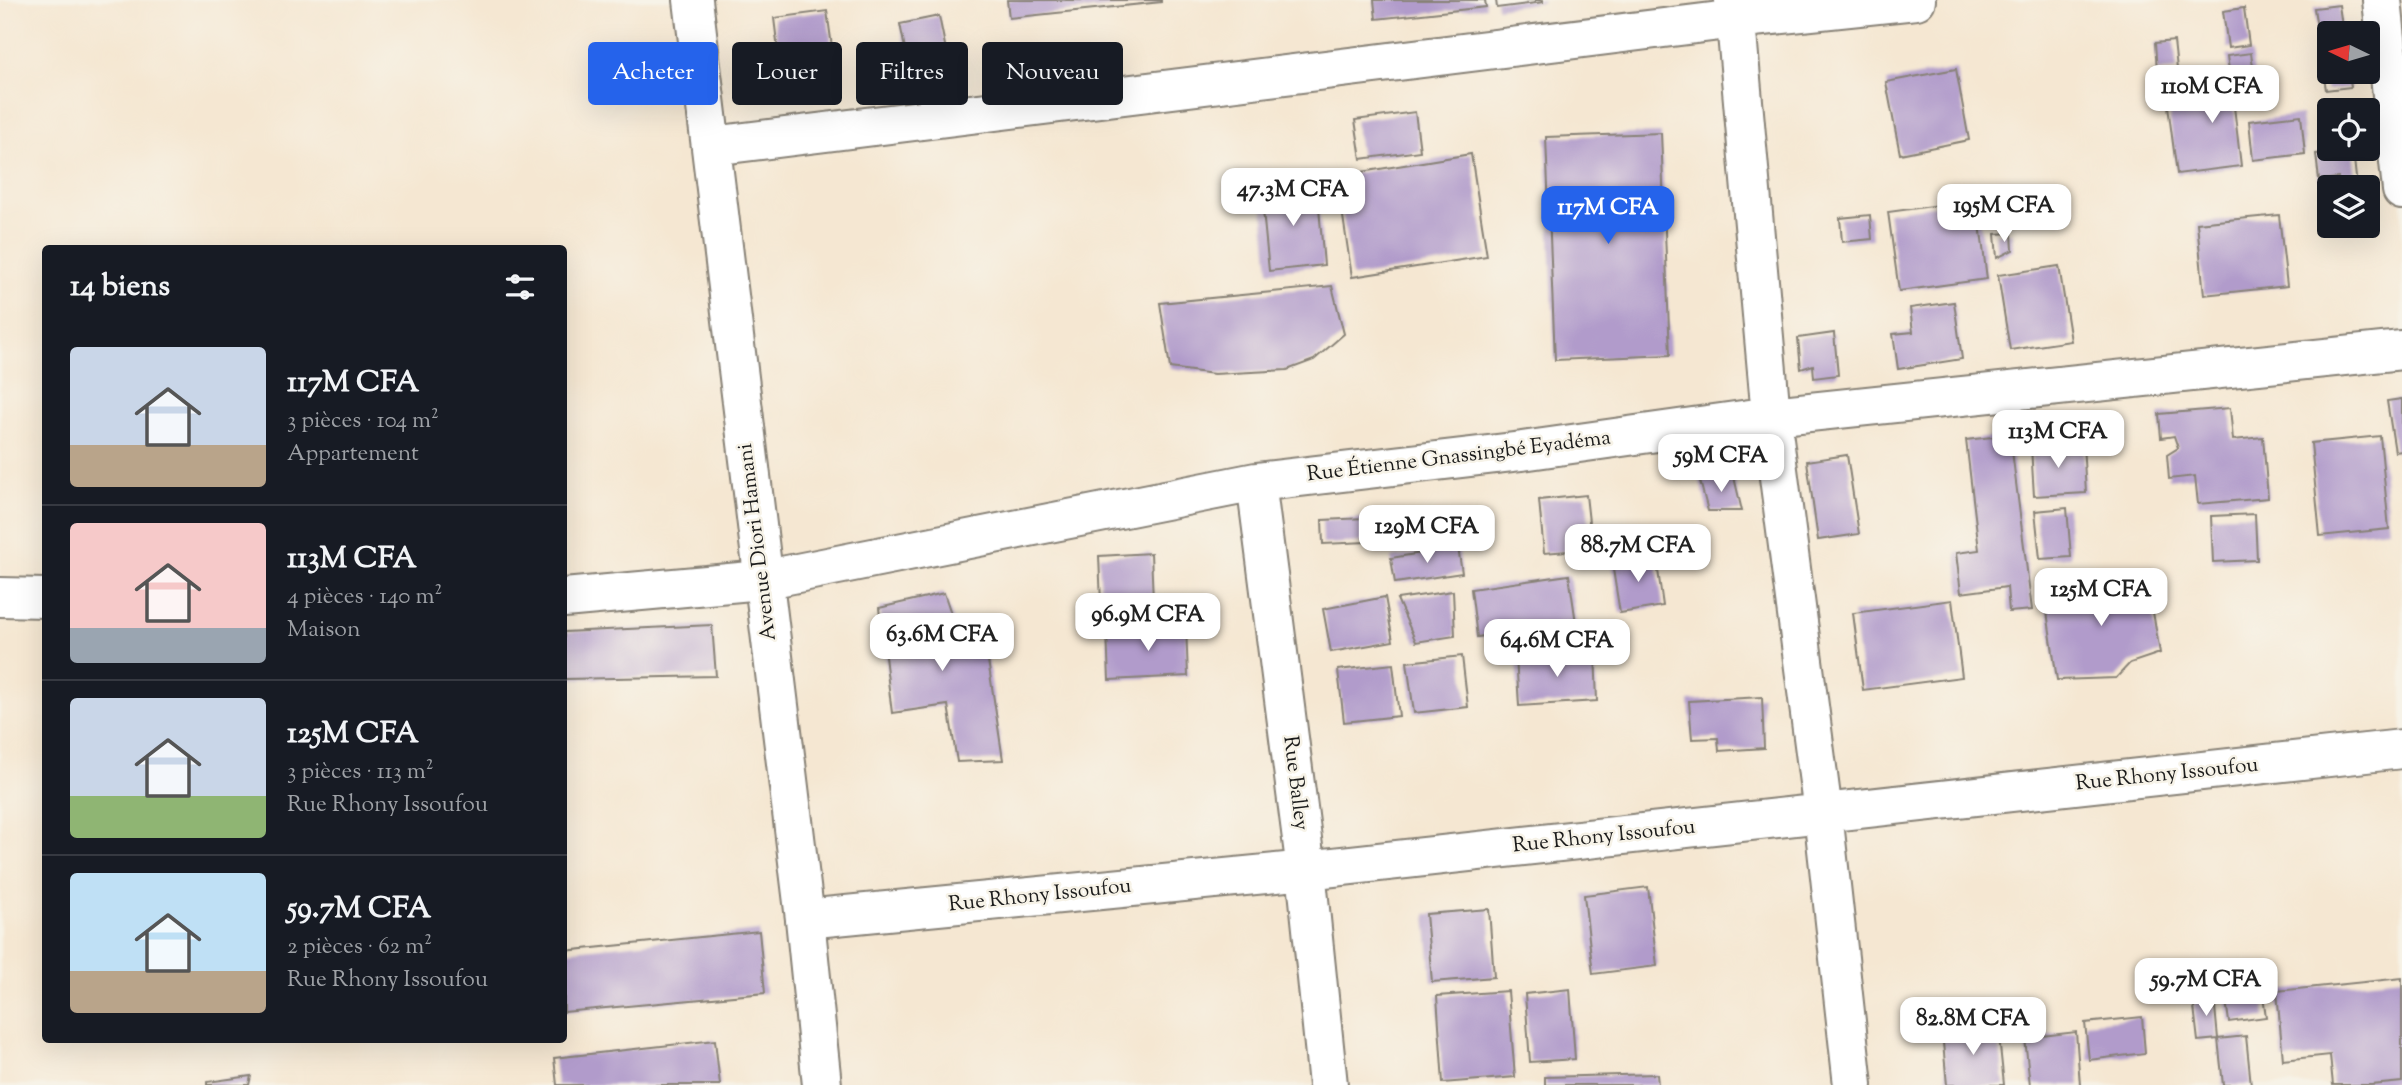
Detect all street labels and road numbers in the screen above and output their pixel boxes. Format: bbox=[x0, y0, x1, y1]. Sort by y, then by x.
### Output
street label: Rue Étienne Gnassingbé Eyadéma bbox=[1305, 423, 1613, 491]
street label: Avenue Diori Hamani bbox=[731, 442, 785, 642]
street label: Rue Balley bbox=[1274, 734, 1316, 833]
street label: Rue Rhony Issoufou bbox=[2074, 750, 2260, 800]
street label: Rue Rhony Issoufou bbox=[1511, 812, 1697, 862]
street label: Rue Rhony Issoufou bbox=[947, 871, 1133, 921]

